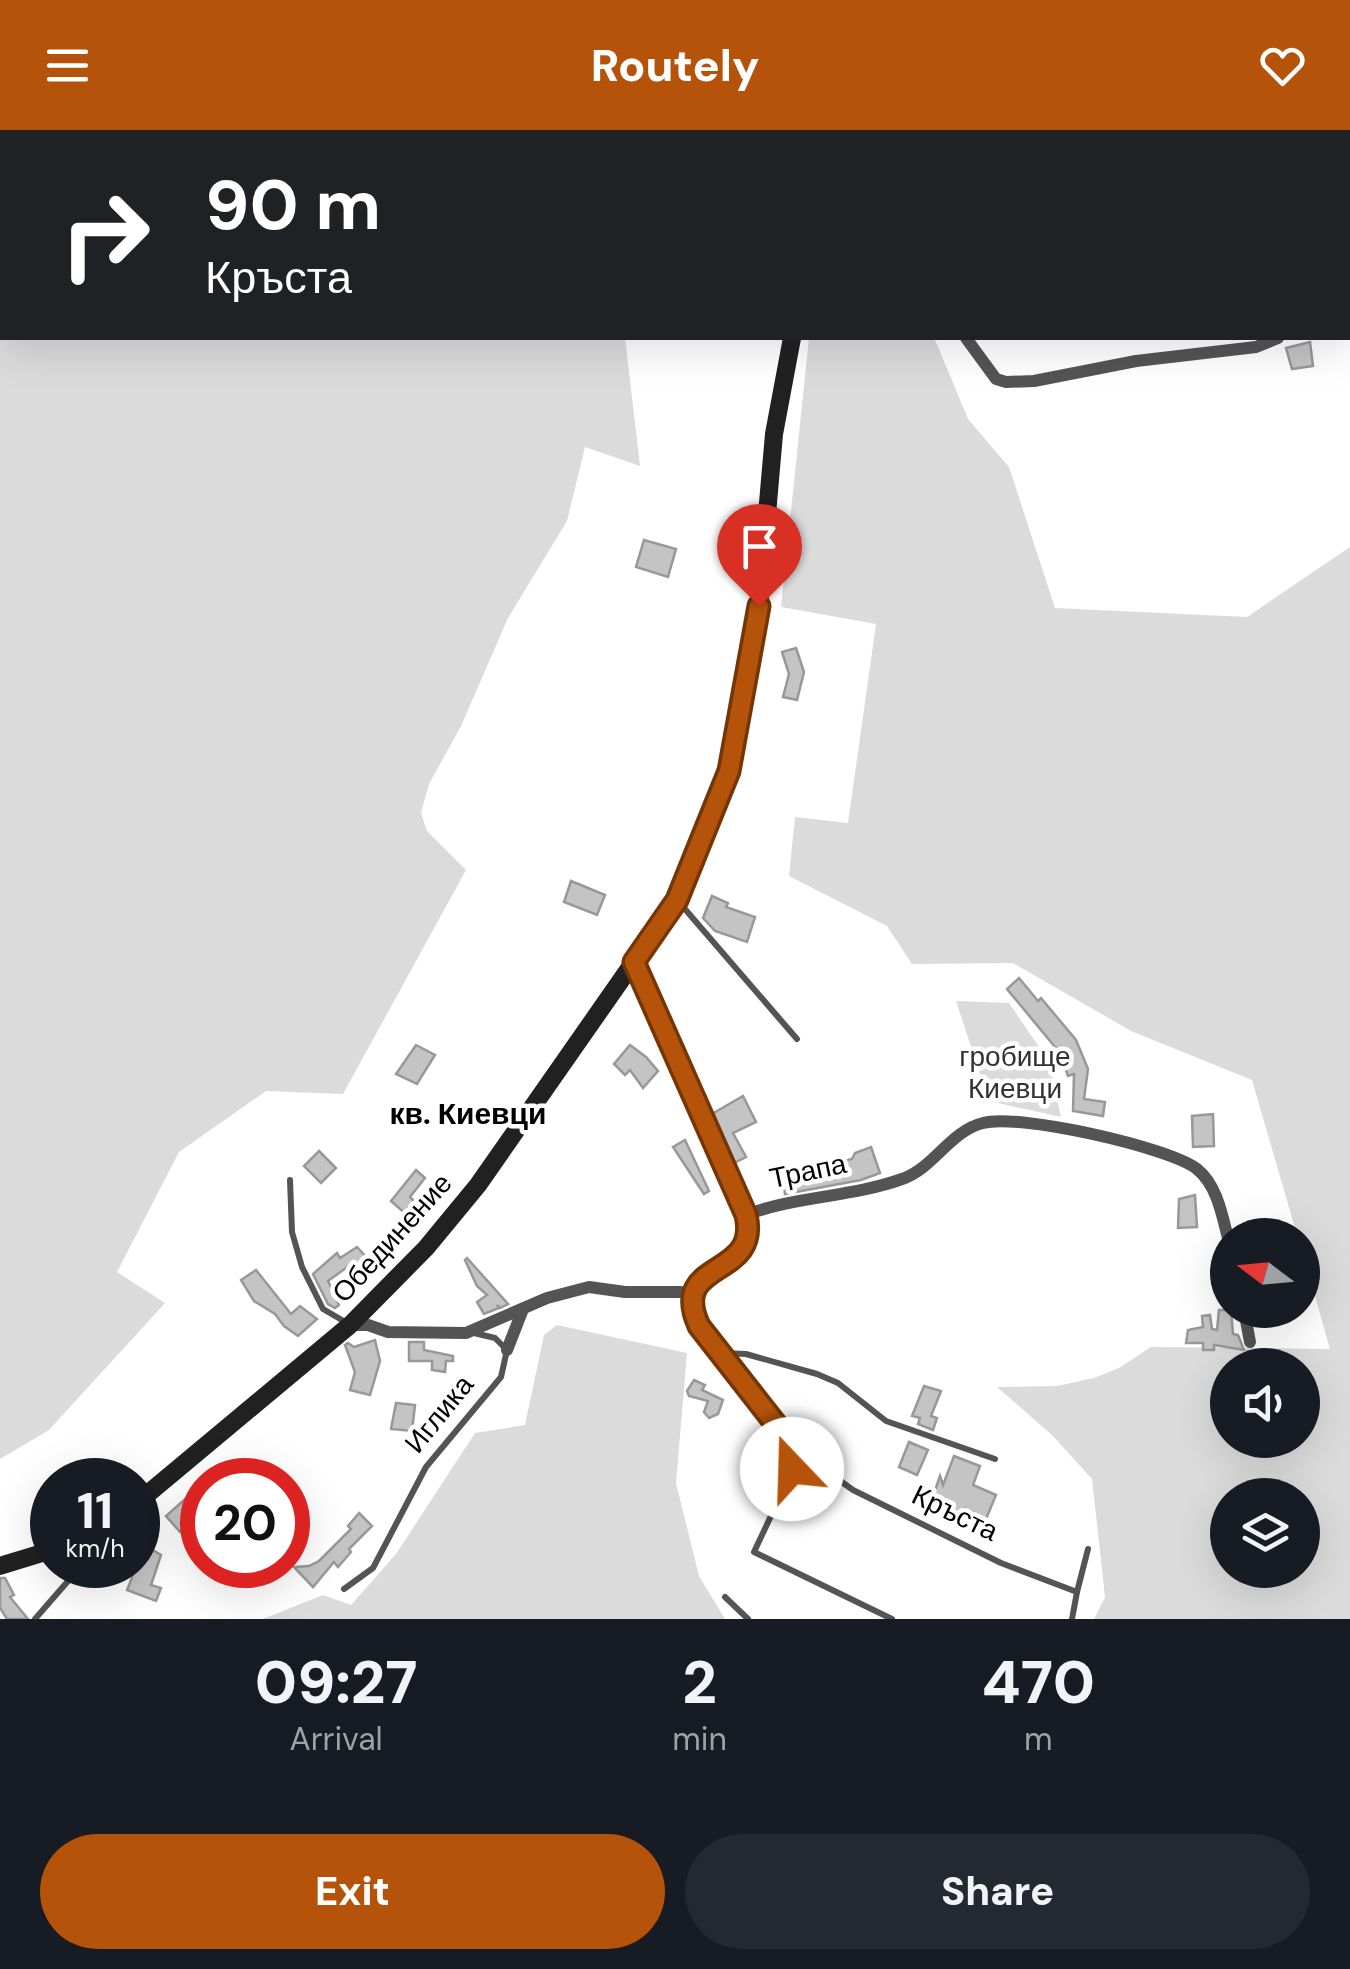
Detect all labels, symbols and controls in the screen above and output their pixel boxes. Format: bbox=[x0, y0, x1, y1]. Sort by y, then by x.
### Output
text: Routely bbox=[591, 36, 759, 95]
icon: menu bbox=[40, 38, 95, 93]
icon: heart bbox=[1255, 38, 1310, 93]
text: 90 m bbox=[205, 160, 381, 251]
icon: right bbox=[40, 170, 170, 300]
text: Кръста bbox=[205, 248, 352, 307]
pin bbox=[717, 504, 802, 607]
icon: arrive bbox=[732, 519, 787, 574]
park label: гробище Киевци bbox=[959, 1038, 1071, 1107]
district label: кв. Киевци bbox=[390, 1094, 546, 1133]
street label: Трапа bbox=[766, 1145, 850, 1197]
street label: Обединение bbox=[324, 1165, 460, 1311]
north arrow bbox=[1210, 1218, 1320, 1328]
map controls bbox=[1210, 1218, 1320, 1588]
button: sound bbox=[1210, 1348, 1320, 1458]
street label: Иглика bbox=[396, 1367, 482, 1461]
position arrow bbox=[740, 1417, 844, 1521]
speed limit sign: 20 bbox=[180, 1458, 310, 1588]
street label: Кръста bbox=[906, 1476, 1005, 1550]
text: 11 bbox=[77, 1478, 113, 1544]
button: layers bbox=[1210, 1478, 1320, 1588]
text: km/h bbox=[65, 1532, 125, 1565]
text: 09:27 bbox=[255, 1643, 417, 1722]
text: 2 bbox=[682, 1643, 717, 1722]
text: 470 bbox=[982, 1643, 1095, 1722]
text: Arrival bbox=[289, 1718, 383, 1760]
text: min bbox=[672, 1718, 727, 1760]
text: m bbox=[1024, 1718, 1053, 1760]
button: Exit bbox=[40, 1834, 665, 1949]
button: Share bbox=[685, 1834, 1310, 1949]

